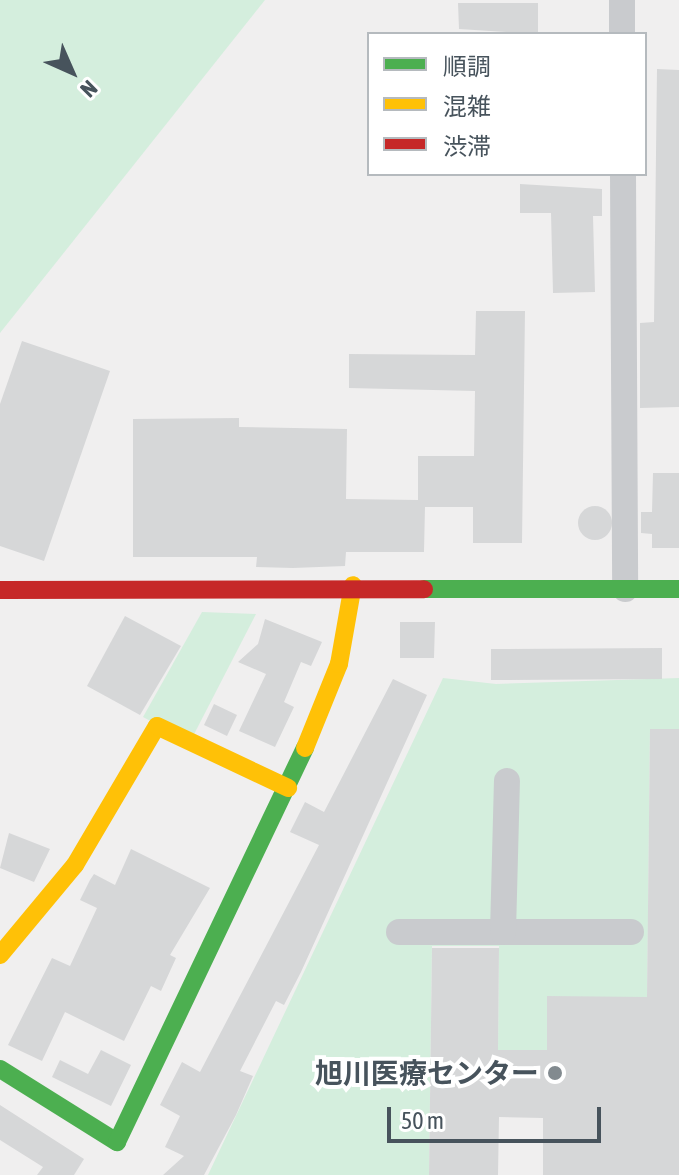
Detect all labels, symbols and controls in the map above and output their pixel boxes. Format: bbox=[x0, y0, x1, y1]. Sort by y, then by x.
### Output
north arrow bbox=[32, 32, 112, 112]
legend bbox=[367, 32, 647, 176]
text: 順調 bbox=[443, 53, 491, 80]
text: N bbox=[75, 75, 103, 103]
text: 混雑 bbox=[443, 93, 491, 120]
text: 渋滞 bbox=[443, 133, 491, 160]
place label: 旭川医療センター bbox=[315, 1056, 539, 1090]
marker: 旭川医療センター bbox=[546, 1064, 564, 1082]
scale bar bbox=[391, 1091, 605, 1141]
text: 50 m bbox=[401, 1107, 444, 1134]

